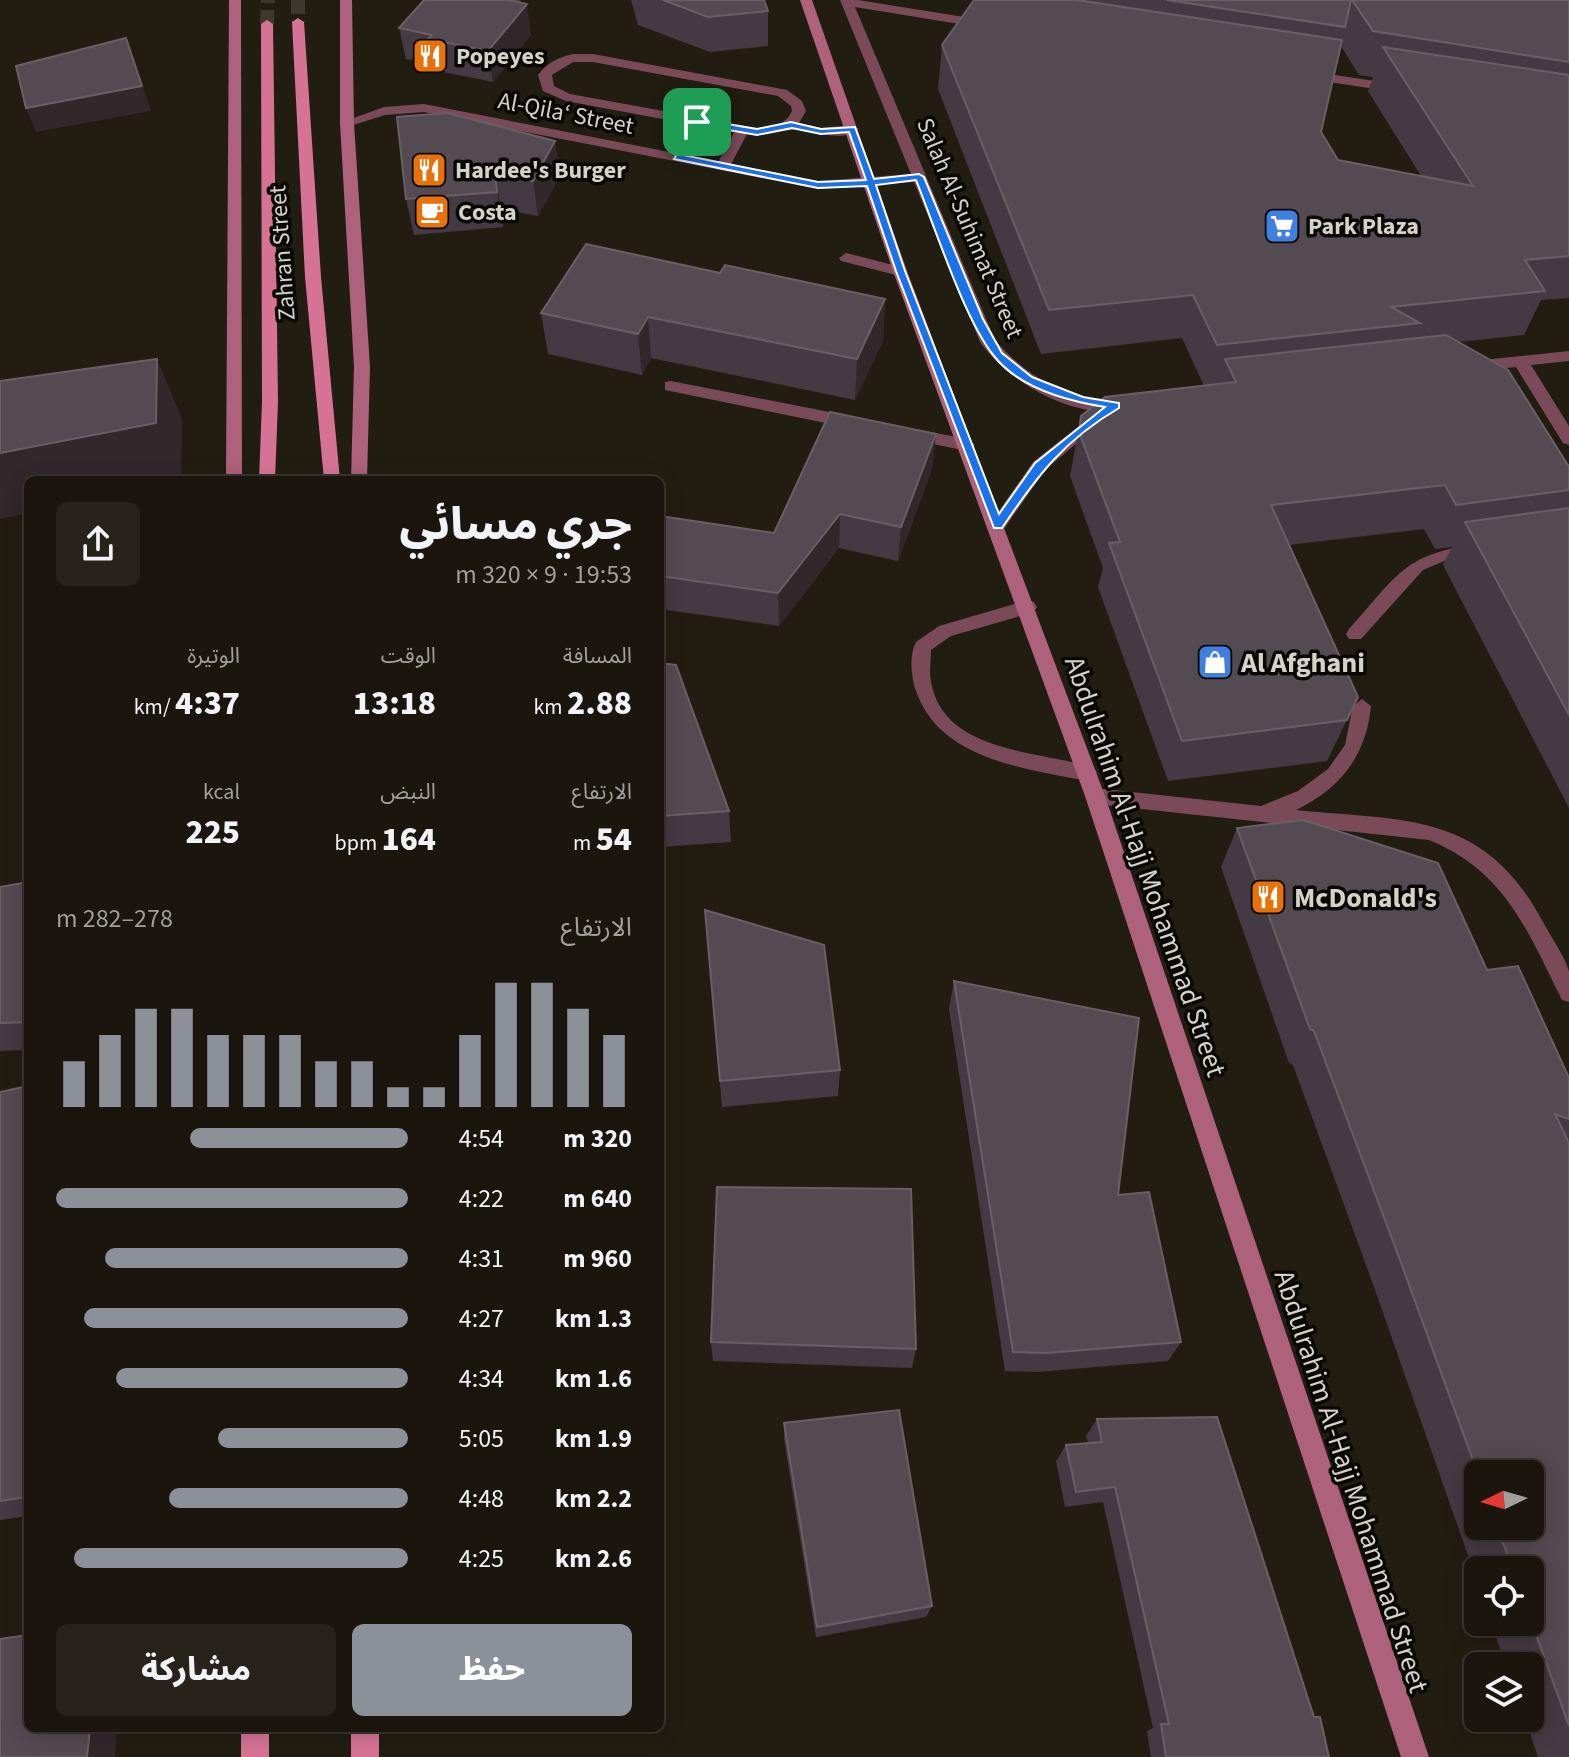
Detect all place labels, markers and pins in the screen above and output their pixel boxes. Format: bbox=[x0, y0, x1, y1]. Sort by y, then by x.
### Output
restaurant icon: Popeyes bbox=[411, 37, 449, 75]
place label: Popeyes bbox=[456, 39, 545, 74]
pin bbox=[663, 88, 731, 156]
restaurant icon: Hardee's Burger bbox=[410, 151, 448, 189]
place label: Hardee's Burger bbox=[455, 153, 626, 188]
cafe icon: Costa bbox=[413, 193, 451, 231]
place label: Costa bbox=[458, 195, 517, 230]
supermarket icon: Park Plaza bbox=[1263, 207, 1301, 245]
place label: Park Plaza bbox=[1308, 209, 1419, 244]
shop icon: Al Afghani bbox=[1196, 643, 1234, 681]
place label: Al Afghani bbox=[1240, 643, 1365, 683]
restaurant icon: McDonald's bbox=[1249, 878, 1287, 916]
place label: McDonald's bbox=[1294, 878, 1437, 918]

